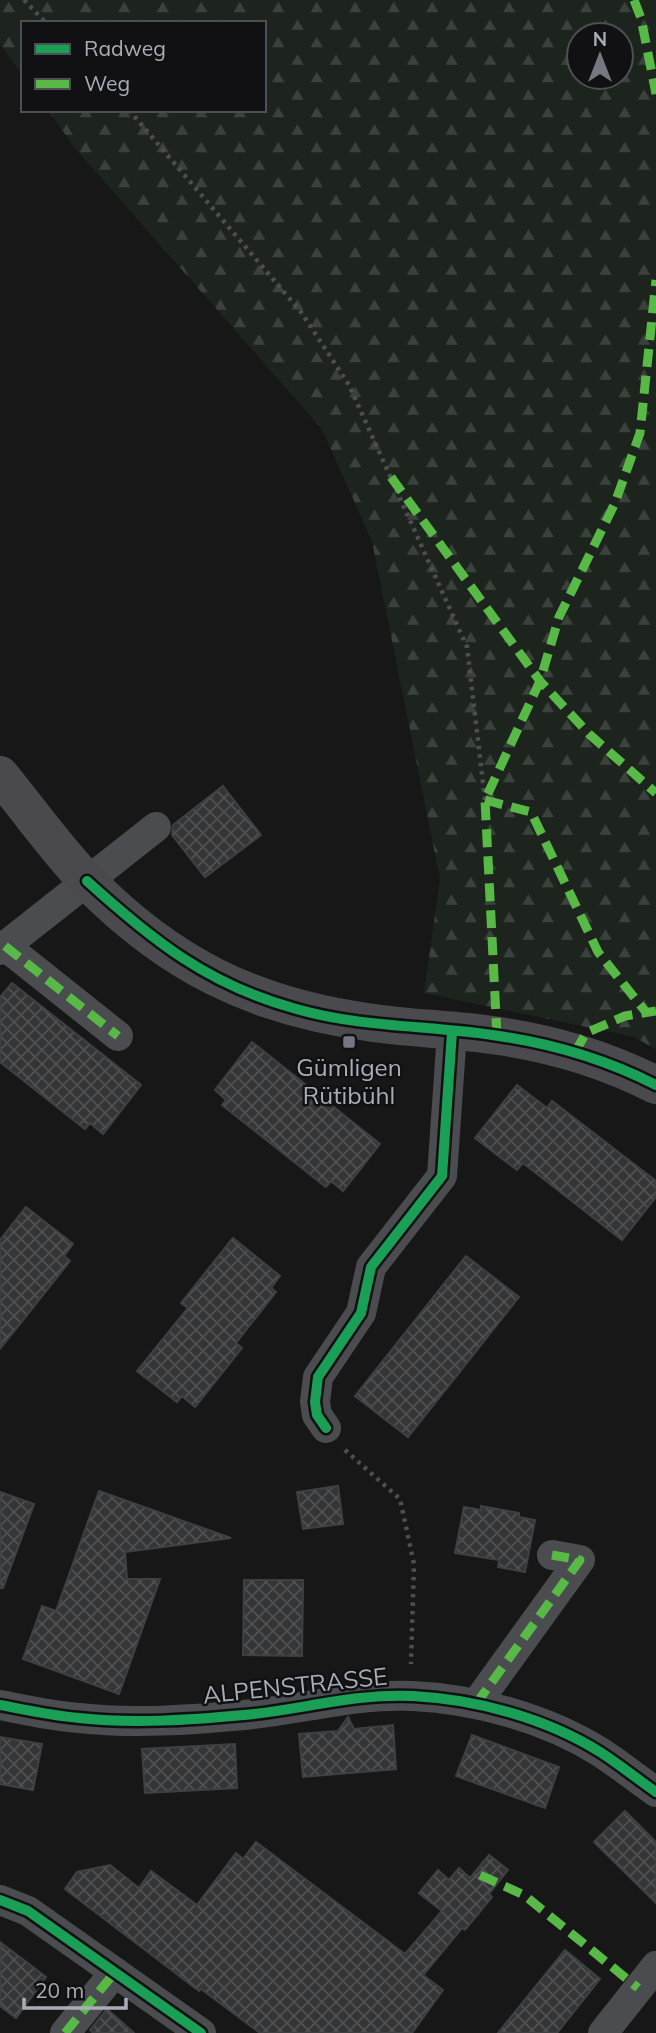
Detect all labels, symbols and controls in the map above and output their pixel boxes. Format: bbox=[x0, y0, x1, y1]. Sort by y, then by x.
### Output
legend bbox=[21, 21, 266, 112]
north arrow bbox=[565, 21, 635, 91]
text: N bbox=[593, 27, 607, 51]
text: Radweg bbox=[84, 35, 166, 61]
text: Weg bbox=[84, 70, 130, 96]
marker: Gümligen Rütibühl bbox=[341, 1034, 357, 1050]
place label: Gümligen Rütibühl bbox=[296, 1052, 402, 1110]
street label: ALPENSTRASSE bbox=[201, 1660, 389, 1710]
scale bar bbox=[24, 1966, 126, 2010]
text: 20 m bbox=[35, 1977, 84, 2003]

